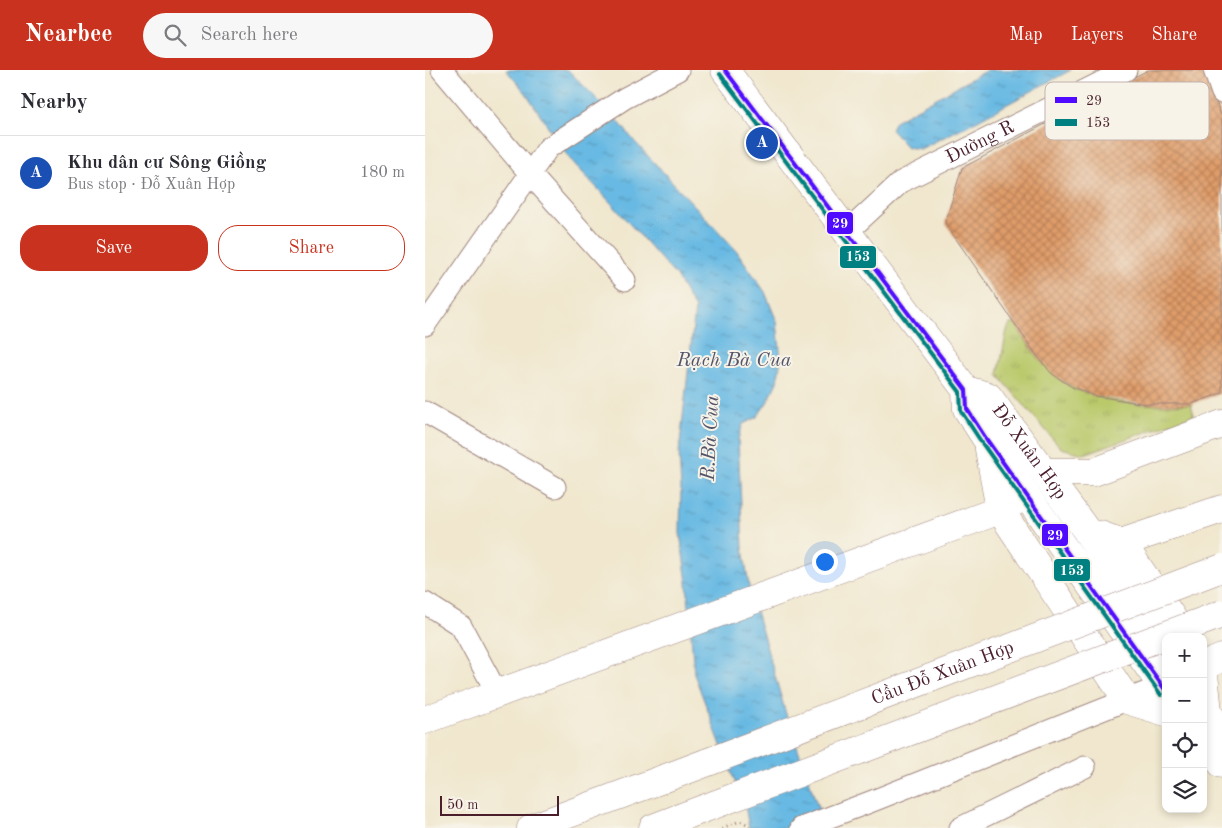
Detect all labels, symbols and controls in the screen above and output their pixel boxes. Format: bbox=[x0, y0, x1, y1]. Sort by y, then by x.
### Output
search box bbox=[143, 13, 493, 58]
icon: search bbox=[161, 21, 189, 49]
text: Nearbee bbox=[25, 23, 113, 47]
text: Search here bbox=[201, 26, 298, 45]
text: Map bbox=[1009, 26, 1043, 44]
text: Layers bbox=[1071, 26, 1123, 44]
text: Share bbox=[1151, 26, 1197, 44]
legend bbox=[1045, 82, 1209, 140]
text: Nearby bbox=[20, 92, 88, 113]
text: 29 bbox=[1086, 94, 1102, 108]
text: 153 bbox=[1086, 116, 1110, 130]
street label: Đường R bbox=[943, 118, 1017, 168]
pin: A bbox=[746, 124, 778, 162]
text: Khu dân cư Sông Giồng bbox=[67, 154, 266, 173]
text: A bbox=[30, 165, 42, 181]
text: 180 m bbox=[360, 165, 405, 181]
text: Bus stop · Đỗ Xuân Hợp bbox=[67, 177, 235, 193]
line badge: 29 bbox=[826, 211, 854, 235]
text: 29 bbox=[832, 217, 848, 231]
button: Save bbox=[20, 225, 208, 271]
button: Share bbox=[218, 225, 405, 271]
line badge: 153 bbox=[839, 245, 877, 269]
text: 153 bbox=[846, 250, 870, 264]
water label: Rạch Bà Cua bbox=[675, 351, 792, 371]
water label: R.Bà Cua bbox=[699, 394, 723, 482]
street label: Đỗ Xuân Hợp bbox=[988, 401, 1070, 503]
line badge: 29 bbox=[1041, 523, 1069, 547]
text: 29 bbox=[1047, 529, 1063, 543]
your location bbox=[812, 549, 838, 575]
line badge: 153 bbox=[1053, 558, 1091, 582]
text: 153 bbox=[1060, 564, 1084, 578]
map controls bbox=[1162, 633, 1207, 813]
button: + bbox=[1162, 633, 1207, 678]
street label: Cầu Đỗ Xuân Hợp bbox=[869, 638, 1017, 709]
button: − bbox=[1162, 678, 1207, 723]
button: locate bbox=[1162, 723, 1207, 768]
button: layers bbox=[1162, 768, 1207, 813]
scale bar bbox=[440, 793, 559, 816]
text: 50 m bbox=[447, 798, 478, 812]

